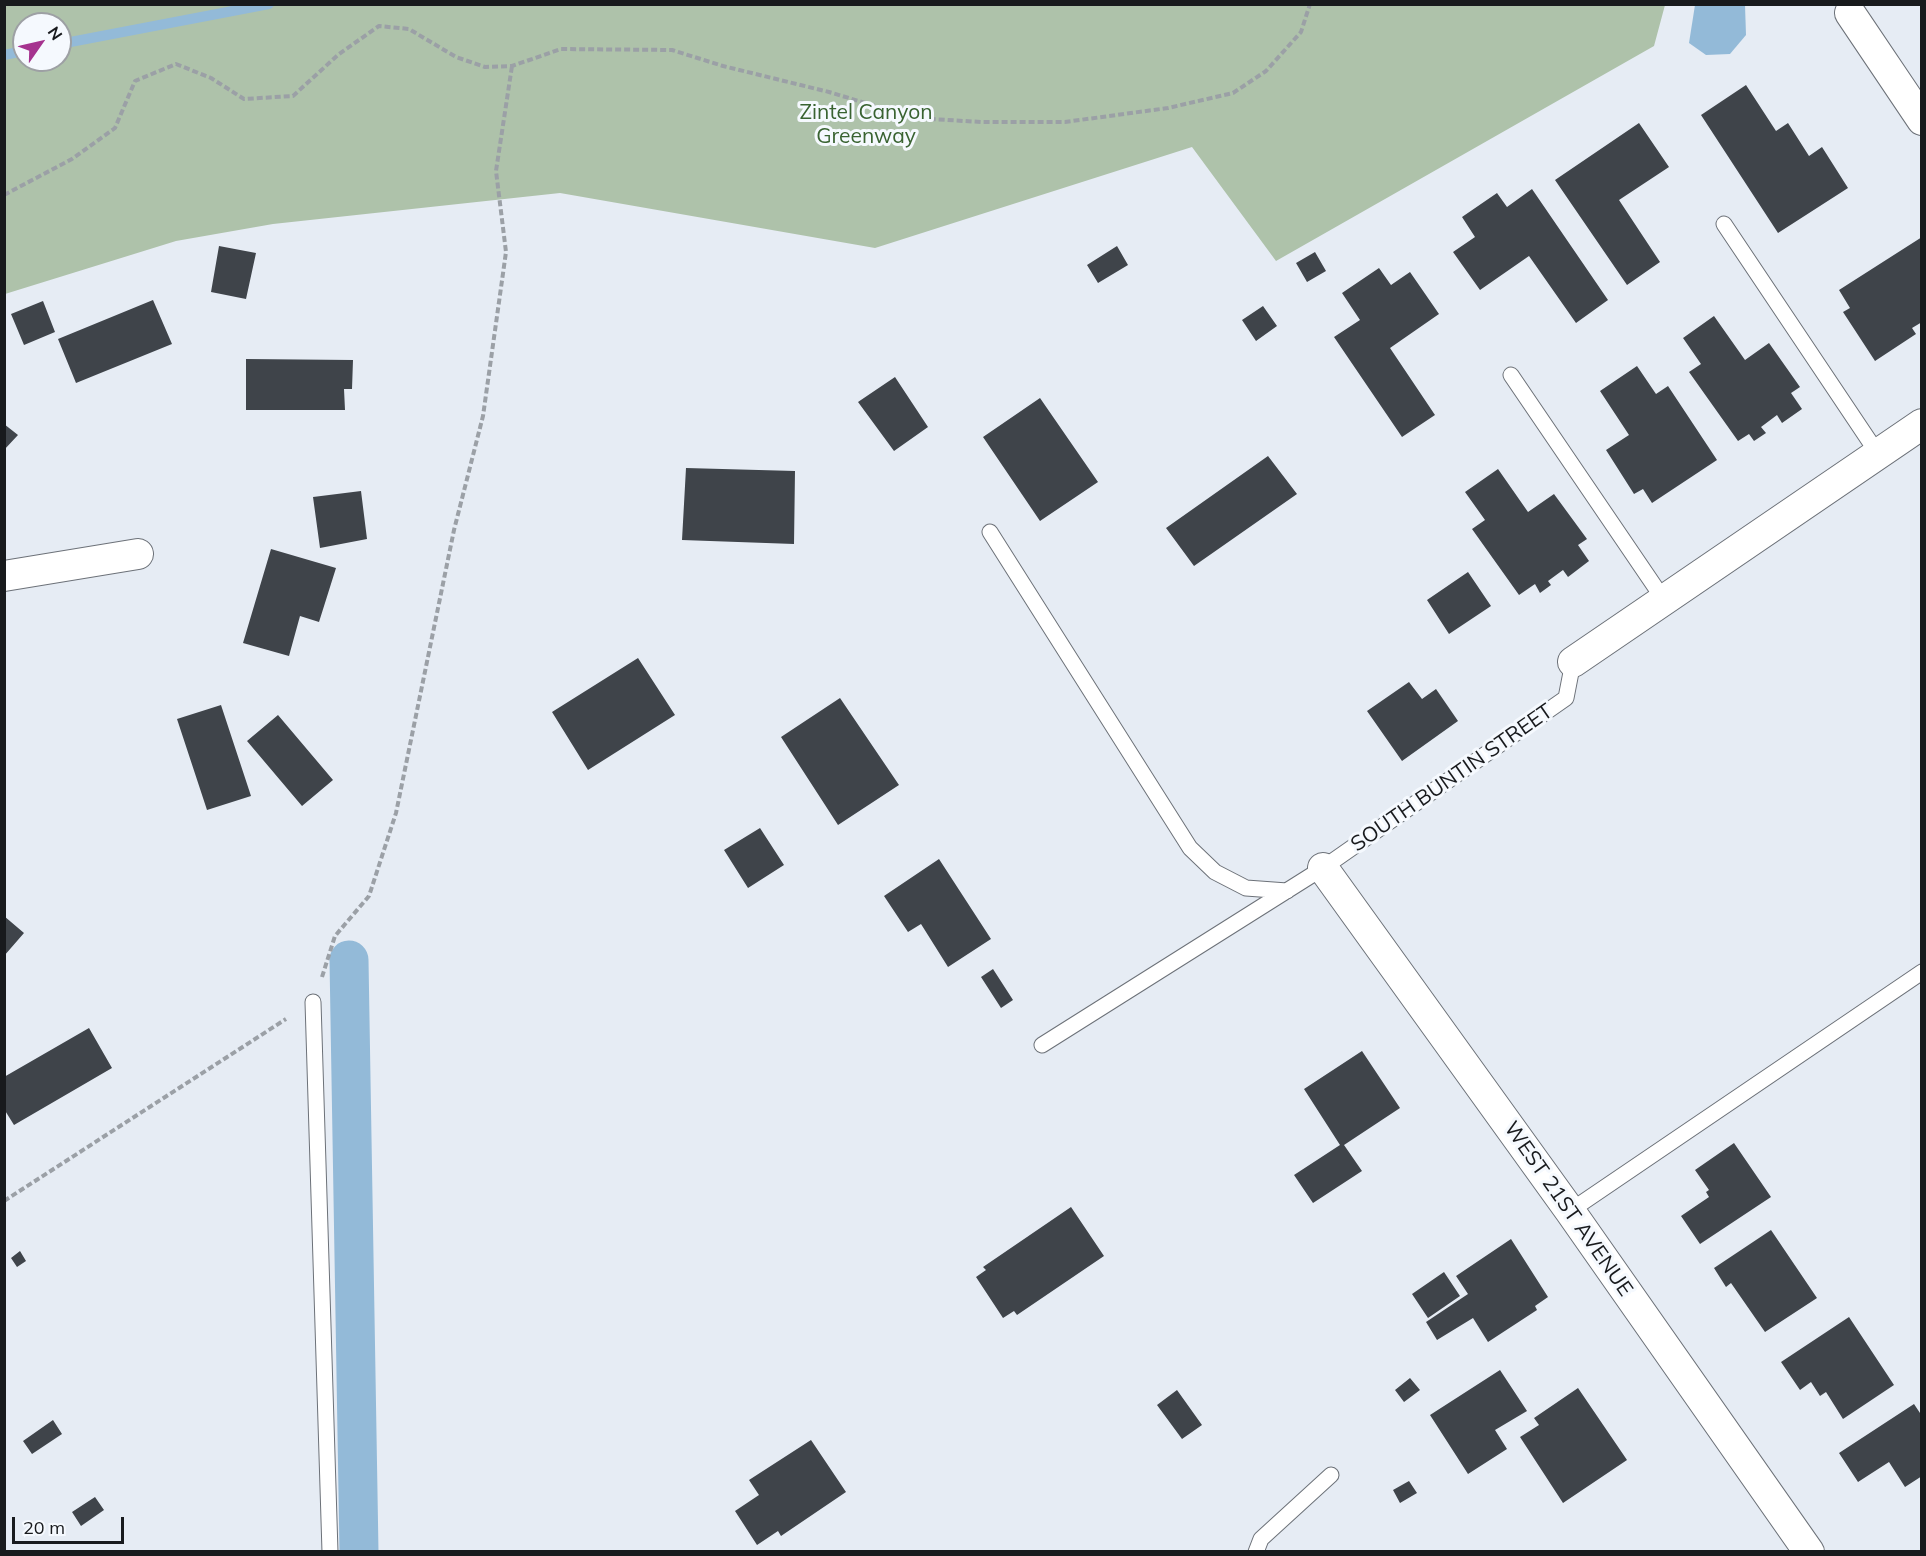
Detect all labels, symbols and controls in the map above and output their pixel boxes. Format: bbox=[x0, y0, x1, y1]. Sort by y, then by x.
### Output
north arrow bbox=[12, 12, 72, 72]
text: N bbox=[44, 22, 67, 44]
park label: Zintel Canyon Greenway bbox=[799, 100, 933, 150]
street label: SOUTH BUNTIN STREET bbox=[1346, 699, 1558, 857]
street label: WEST 21ST AVENUE bbox=[1498, 1117, 1638, 1301]
scale bar bbox=[15, 1505, 128, 1543]
text: 20 m bbox=[23, 1516, 65, 1539]

